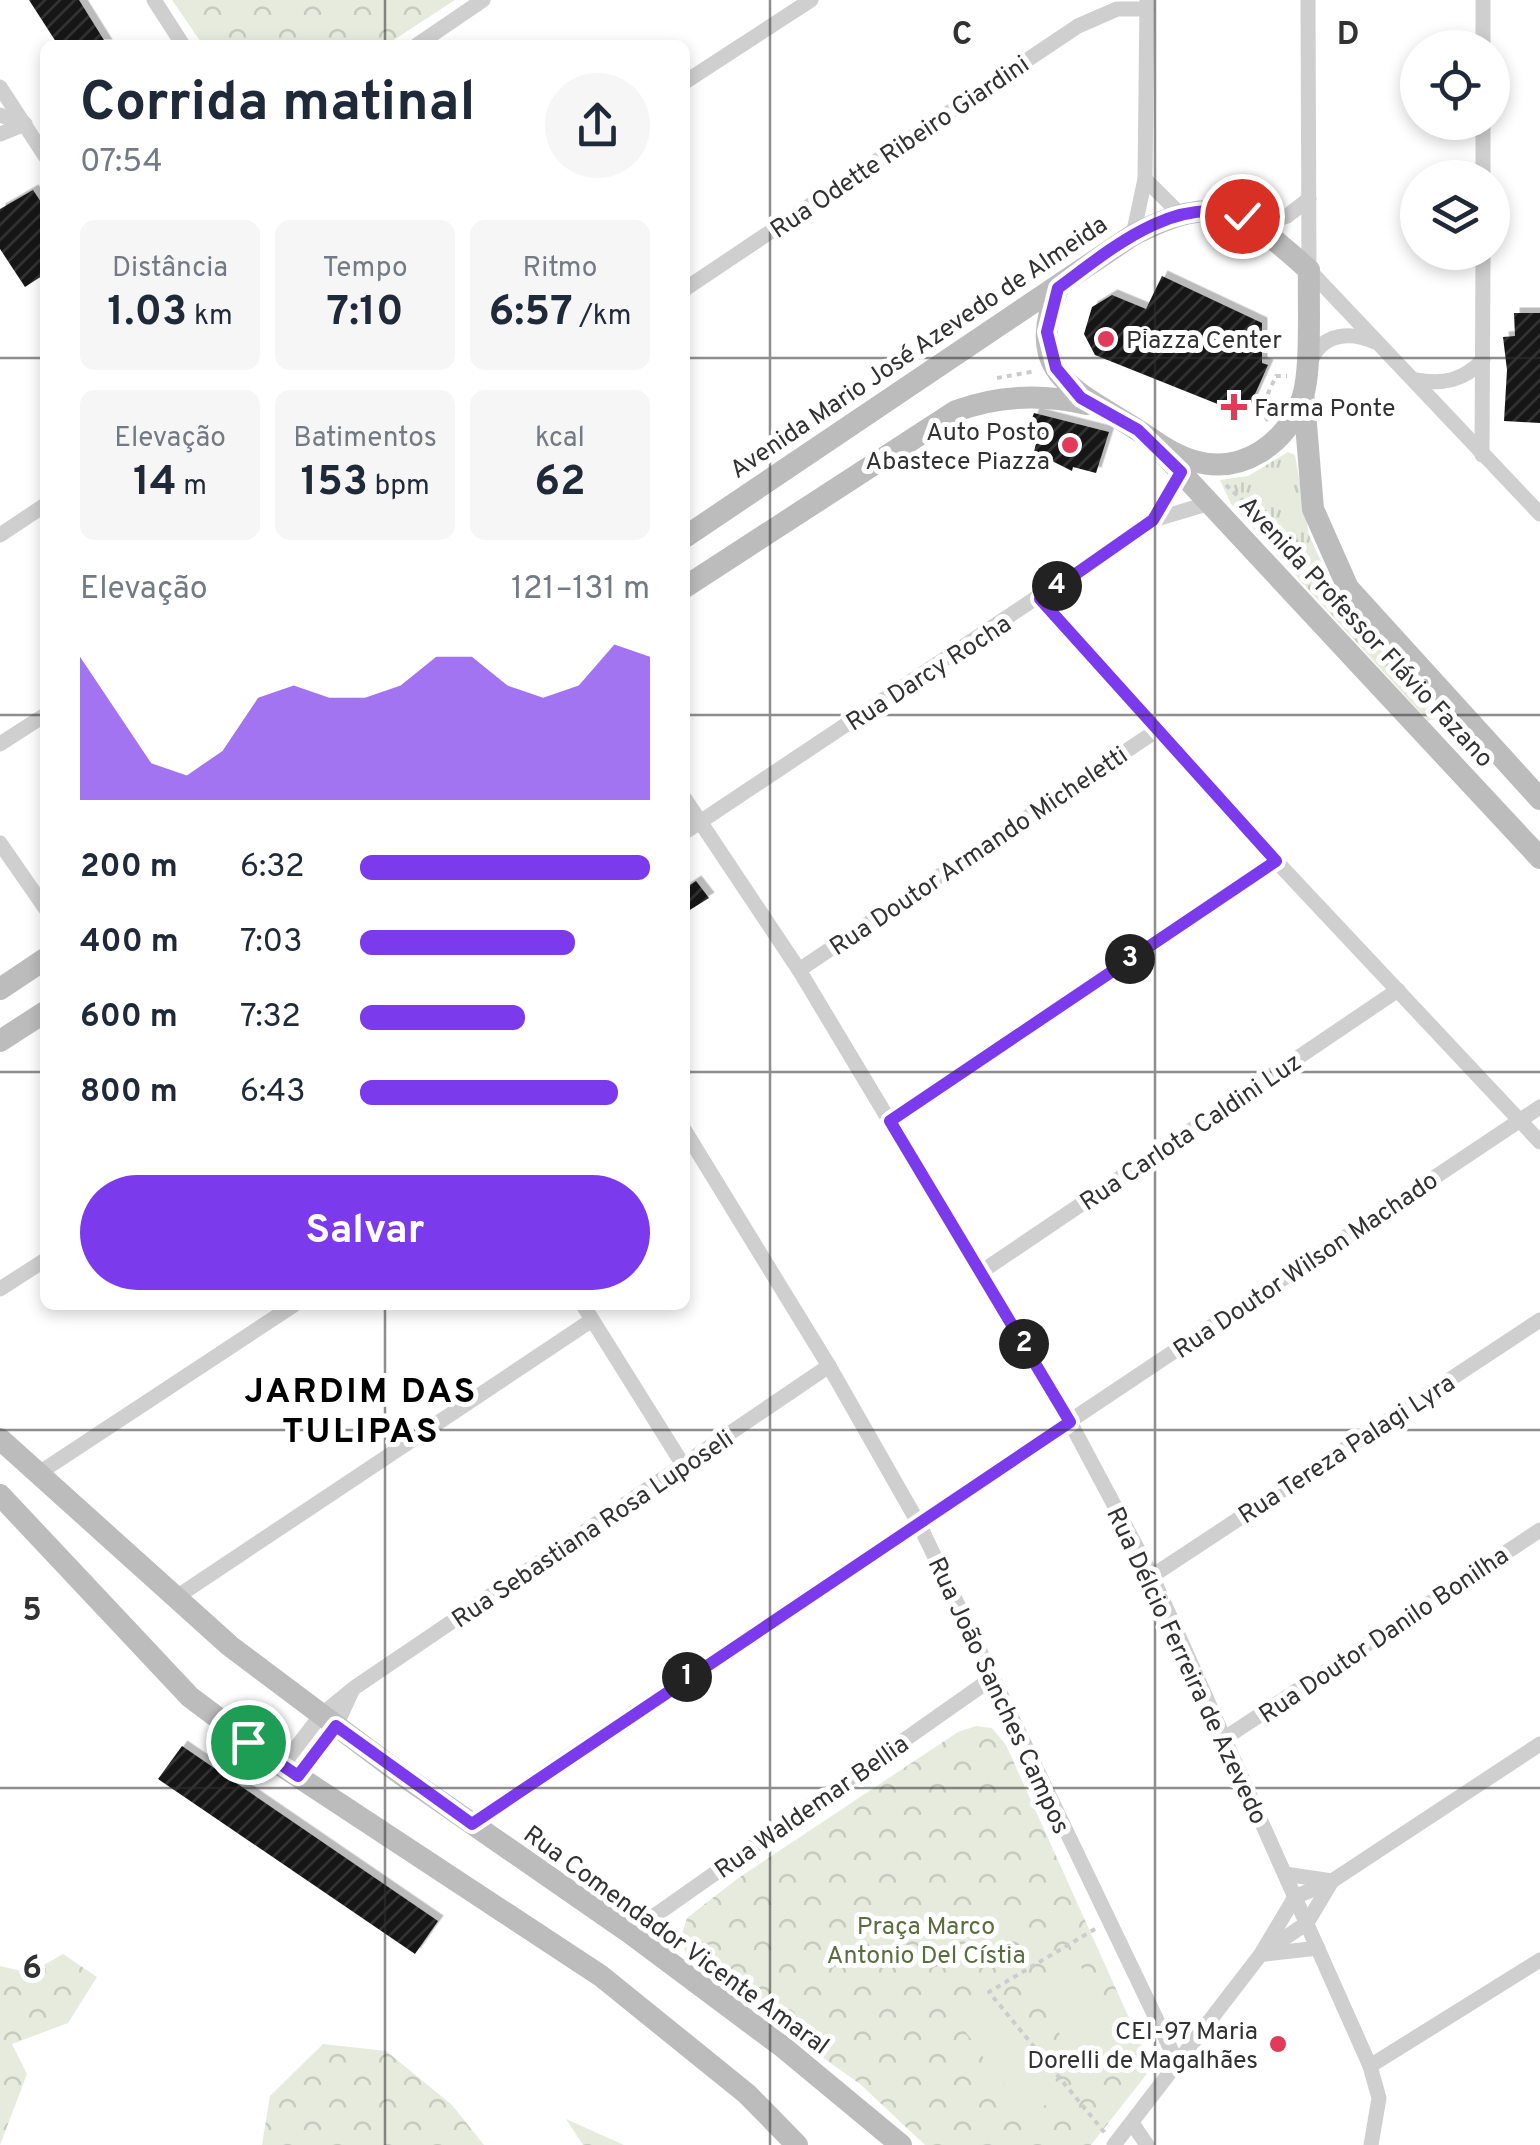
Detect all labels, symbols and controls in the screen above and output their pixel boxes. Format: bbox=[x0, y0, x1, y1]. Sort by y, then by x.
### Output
text: C bbox=[952, 16, 972, 56]
text: D bbox=[1337, 16, 1359, 56]
map controls bbox=[1400, 30, 1510, 270]
button: locate bbox=[1400, 30, 1510, 140]
street label: Rua Odette Ribeiro Giardini bbox=[765, 50, 1036, 247]
text: Corrida matinal bbox=[80, 70, 475, 140]
button: share bbox=[545, 73, 650, 178]
text: 07:54 bbox=[80, 143, 163, 183]
button: layers bbox=[1400, 160, 1510, 270]
pin bbox=[1200, 174, 1285, 259]
icon: check bbox=[1215, 189, 1270, 244]
street label: Avenida Mario José Azevedo de Almeida bbox=[725, 210, 1115, 487]
text: Distância bbox=[112, 251, 228, 287]
text: Tempo bbox=[322, 251, 408, 287]
text: Ritmo bbox=[523, 251, 597, 287]
text: 1.03 bbox=[107, 287, 187, 340]
text: 7:10 bbox=[326, 287, 404, 340]
text: 6:57 bbox=[488, 287, 573, 340]
text: km bbox=[187, 299, 233, 335]
text: /km bbox=[573, 299, 632, 335]
place label: Piazza Center bbox=[1126, 326, 1282, 358]
marker: Piazza Center bbox=[1095, 328, 1117, 350]
place label: Farma Ponte bbox=[1254, 394, 1395, 426]
marker: Farma Ponte bbox=[1223, 396, 1245, 418]
place label: Auto Posto Abastece Piazza bbox=[865, 418, 1050, 479]
text: Elevação bbox=[114, 421, 226, 457]
text: Batimentos bbox=[293, 421, 437, 457]
text: kcal bbox=[535, 421, 585, 457]
marker: Auto Posto Abastece Piazza bbox=[1059, 434, 1081, 456]
text: 14 bbox=[133, 457, 177, 510]
text: 153 bbox=[300, 457, 368, 510]
text: 62 bbox=[534, 457, 586, 510]
text: m bbox=[177, 469, 207, 505]
text: bpm bbox=[368, 469, 430, 505]
street label: Avenida Professor Flávio Fazano bbox=[1230, 491, 1499, 775]
pin: 4 bbox=[1032, 561, 1082, 611]
text: 4 bbox=[1048, 568, 1066, 604]
text: Elevação bbox=[80, 570, 208, 610]
text: 121–131 m bbox=[511, 570, 650, 610]
street label: Rua Darcy Rocha bbox=[841, 609, 1018, 740]
street label: Rua Doutor Armando Micheletti bbox=[825, 741, 1135, 964]
text: 200 m bbox=[80, 848, 178, 888]
text: 6:32 bbox=[240, 848, 305, 888]
text: 400 m bbox=[80, 923, 179, 963]
text: 7:03 bbox=[240, 923, 302, 963]
pin: 3 bbox=[1105, 934, 1155, 984]
text: 3 bbox=[1122, 941, 1138, 977]
text: 600 m bbox=[80, 998, 178, 1038]
text: 7:32 bbox=[240, 998, 301, 1038]
street label: Rua Carlota Caldini Luz bbox=[1075, 1047, 1309, 1220]
text: 800 m bbox=[80, 1073, 178, 1113]
text: 6:43 bbox=[240, 1073, 305, 1113]
street label: Rua Doutor Wilson Machado bbox=[1168, 1166, 1445, 1367]
button: Salvar bbox=[80, 1175, 650, 1290]
pin: 2 bbox=[999, 1319, 1049, 1369]
text: 2 bbox=[1015, 1326, 1033, 1362]
street label: Rua Tereza Palagi Lyra bbox=[1233, 1368, 1462, 1533]
district label: JARDIM DAS TULIPAS bbox=[244, 1371, 478, 1455]
street label: Rua Sebastiana Rosa Luposeli bbox=[447, 1424, 741, 1637]
street label: Rua Délcio Ferreira de Azevedo bbox=[1098, 1502, 1273, 1830]
street label: Rua Doutor Danilo Bonilha bbox=[1254, 1541, 1516, 1732]
street label: Rua João Sanches Campos bbox=[919, 1553, 1076, 1840]
text: 5 bbox=[22, 1592, 42, 1632]
pin: 1 bbox=[662, 1652, 712, 1702]
text: 1 bbox=[681, 1659, 693, 1695]
pin bbox=[206, 1700, 291, 1785]
icon: arrive bbox=[221, 1715, 276, 1770]
street label: Rua Waldemar Bellia bbox=[709, 1729, 916, 1887]
street label: Rua Comendador Vicente Amaral bbox=[516, 1820, 834, 2063]
park label: Praça Marco Antonio Del Cístia bbox=[826, 1912, 1026, 1973]
text: 6 bbox=[22, 1950, 42, 1990]
place label: CEI-97 Maria Dorelli de Magalhães bbox=[1027, 2017, 1258, 2078]
marker: CEI-97 Maria Dorelli de Magalhães bbox=[1267, 2033, 1289, 2055]

